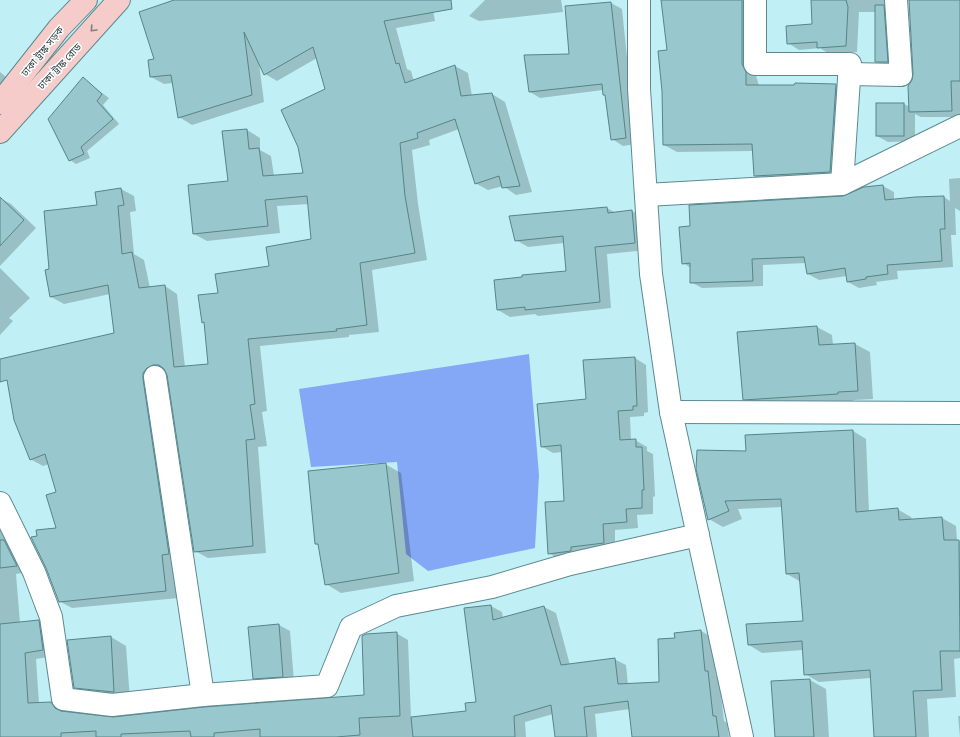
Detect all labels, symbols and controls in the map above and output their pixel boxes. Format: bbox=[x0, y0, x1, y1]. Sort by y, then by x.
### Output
street label: ঢাকা ট্রাঙ্ক সড়ক bbox=[17, 22, 67, 80]
one-way arrow bbox=[90, 24, 98, 32]
street label: ঢাকা ট্রাঙ্ক রোড bbox=[33, 39, 85, 93]

